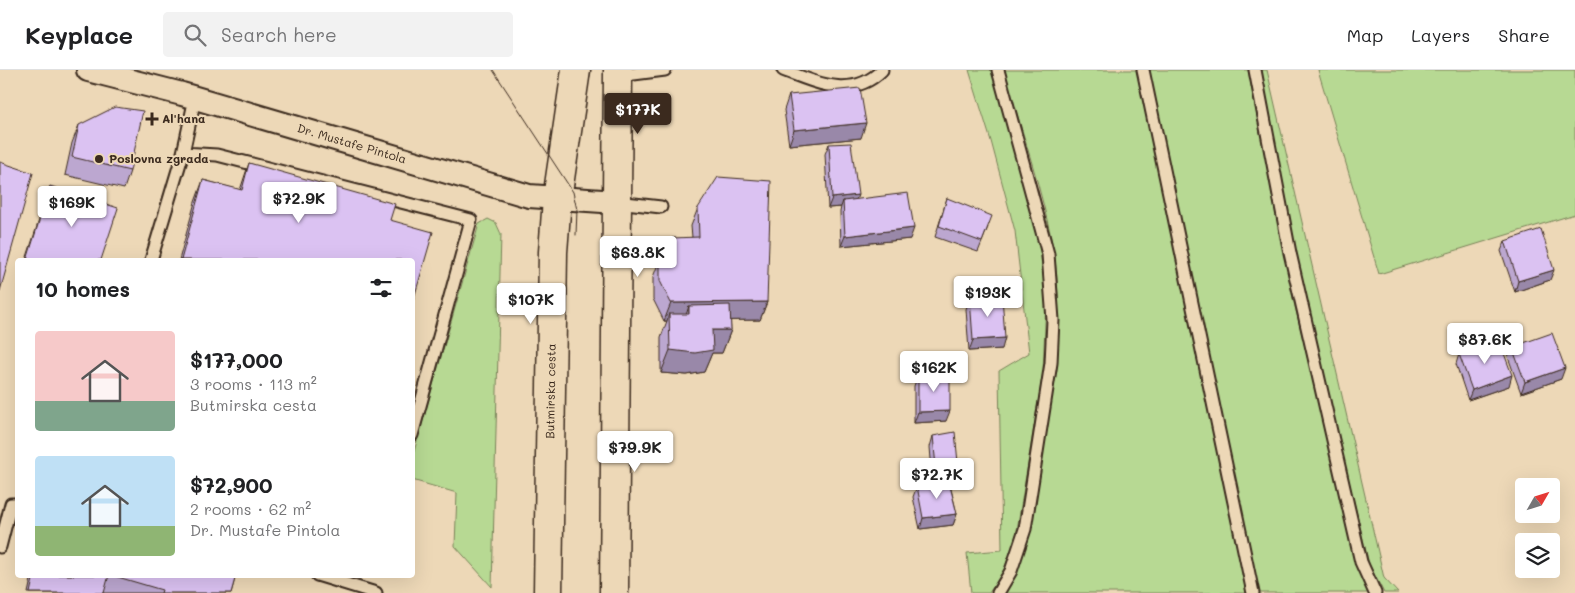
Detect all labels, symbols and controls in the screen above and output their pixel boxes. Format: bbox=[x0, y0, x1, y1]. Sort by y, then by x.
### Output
search box bbox=[163, 12, 513, 57]
text: Keyplace bbox=[25, 19, 133, 50]
icon: search bbox=[181, 21, 209, 49]
text: Search here bbox=[221, 22, 337, 47]
text: Map bbox=[1347, 23, 1383, 47]
text: Layers bbox=[1411, 23, 1470, 47]
text: Share bbox=[1498, 23, 1550, 47]
pin: $177K bbox=[603, 92, 673, 135]
text: $177K bbox=[615, 98, 661, 119]
place label: Al'hana bbox=[162, 110, 205, 126]
marker: Al'hana bbox=[146, 113, 158, 125]
street label: Dr. Mustafe Pintola bbox=[296, 119, 409, 167]
place label: Poslovna zgrada bbox=[109, 150, 209, 166]
marker: Poslovna zgrada bbox=[93, 153, 105, 165]
pin: $72.9K bbox=[258, 182, 340, 224]
pin: $169K bbox=[37, 186, 107, 228]
text: $72.9K bbox=[273, 187, 325, 208]
text: $169K bbox=[49, 191, 95, 212]
pin: $63.8K bbox=[597, 236, 679, 278]
text: $63.8K bbox=[611, 241, 665, 262]
icon: filters bbox=[367, 274, 395, 302]
text: 10 homes bbox=[35, 275, 130, 302]
pin: $193K bbox=[953, 276, 1023, 318]
text: $193K bbox=[965, 281, 1011, 302]
pin: $107K bbox=[496, 282, 566, 325]
text: $107K bbox=[508, 288, 554, 309]
pin: $87.6K bbox=[1444, 322, 1526, 365]
text: $87.6K bbox=[1458, 328, 1512, 349]
street label: Butmirska cesta bbox=[541, 343, 559, 439]
text: $177,000 bbox=[190, 346, 283, 373]
pin: $162K bbox=[899, 350, 969, 393]
icon: home bbox=[75, 351, 135, 411]
text: $162K bbox=[911, 356, 957, 377]
text: 3 rooms · 113 m² bbox=[190, 373, 317, 394]
text: Butmirska cesta bbox=[190, 394, 317, 415]
pin: $79.9K bbox=[594, 430, 676, 473]
text: $79.9K bbox=[608, 436, 662, 457]
pin: $72.7K bbox=[896, 458, 978, 500]
text: $72.7K bbox=[911, 463, 963, 484]
text: $72,900 bbox=[190, 471, 273, 498]
icon: home bbox=[75, 476, 135, 536]
north arrow bbox=[1515, 478, 1560, 522]
map controls bbox=[1515, 478, 1560, 578]
text: 2 rooms · 62 m² bbox=[190, 498, 311, 519]
text: Dr. Mustafe Pintola bbox=[190, 519, 340, 540]
button: layers bbox=[1515, 533, 1560, 578]

